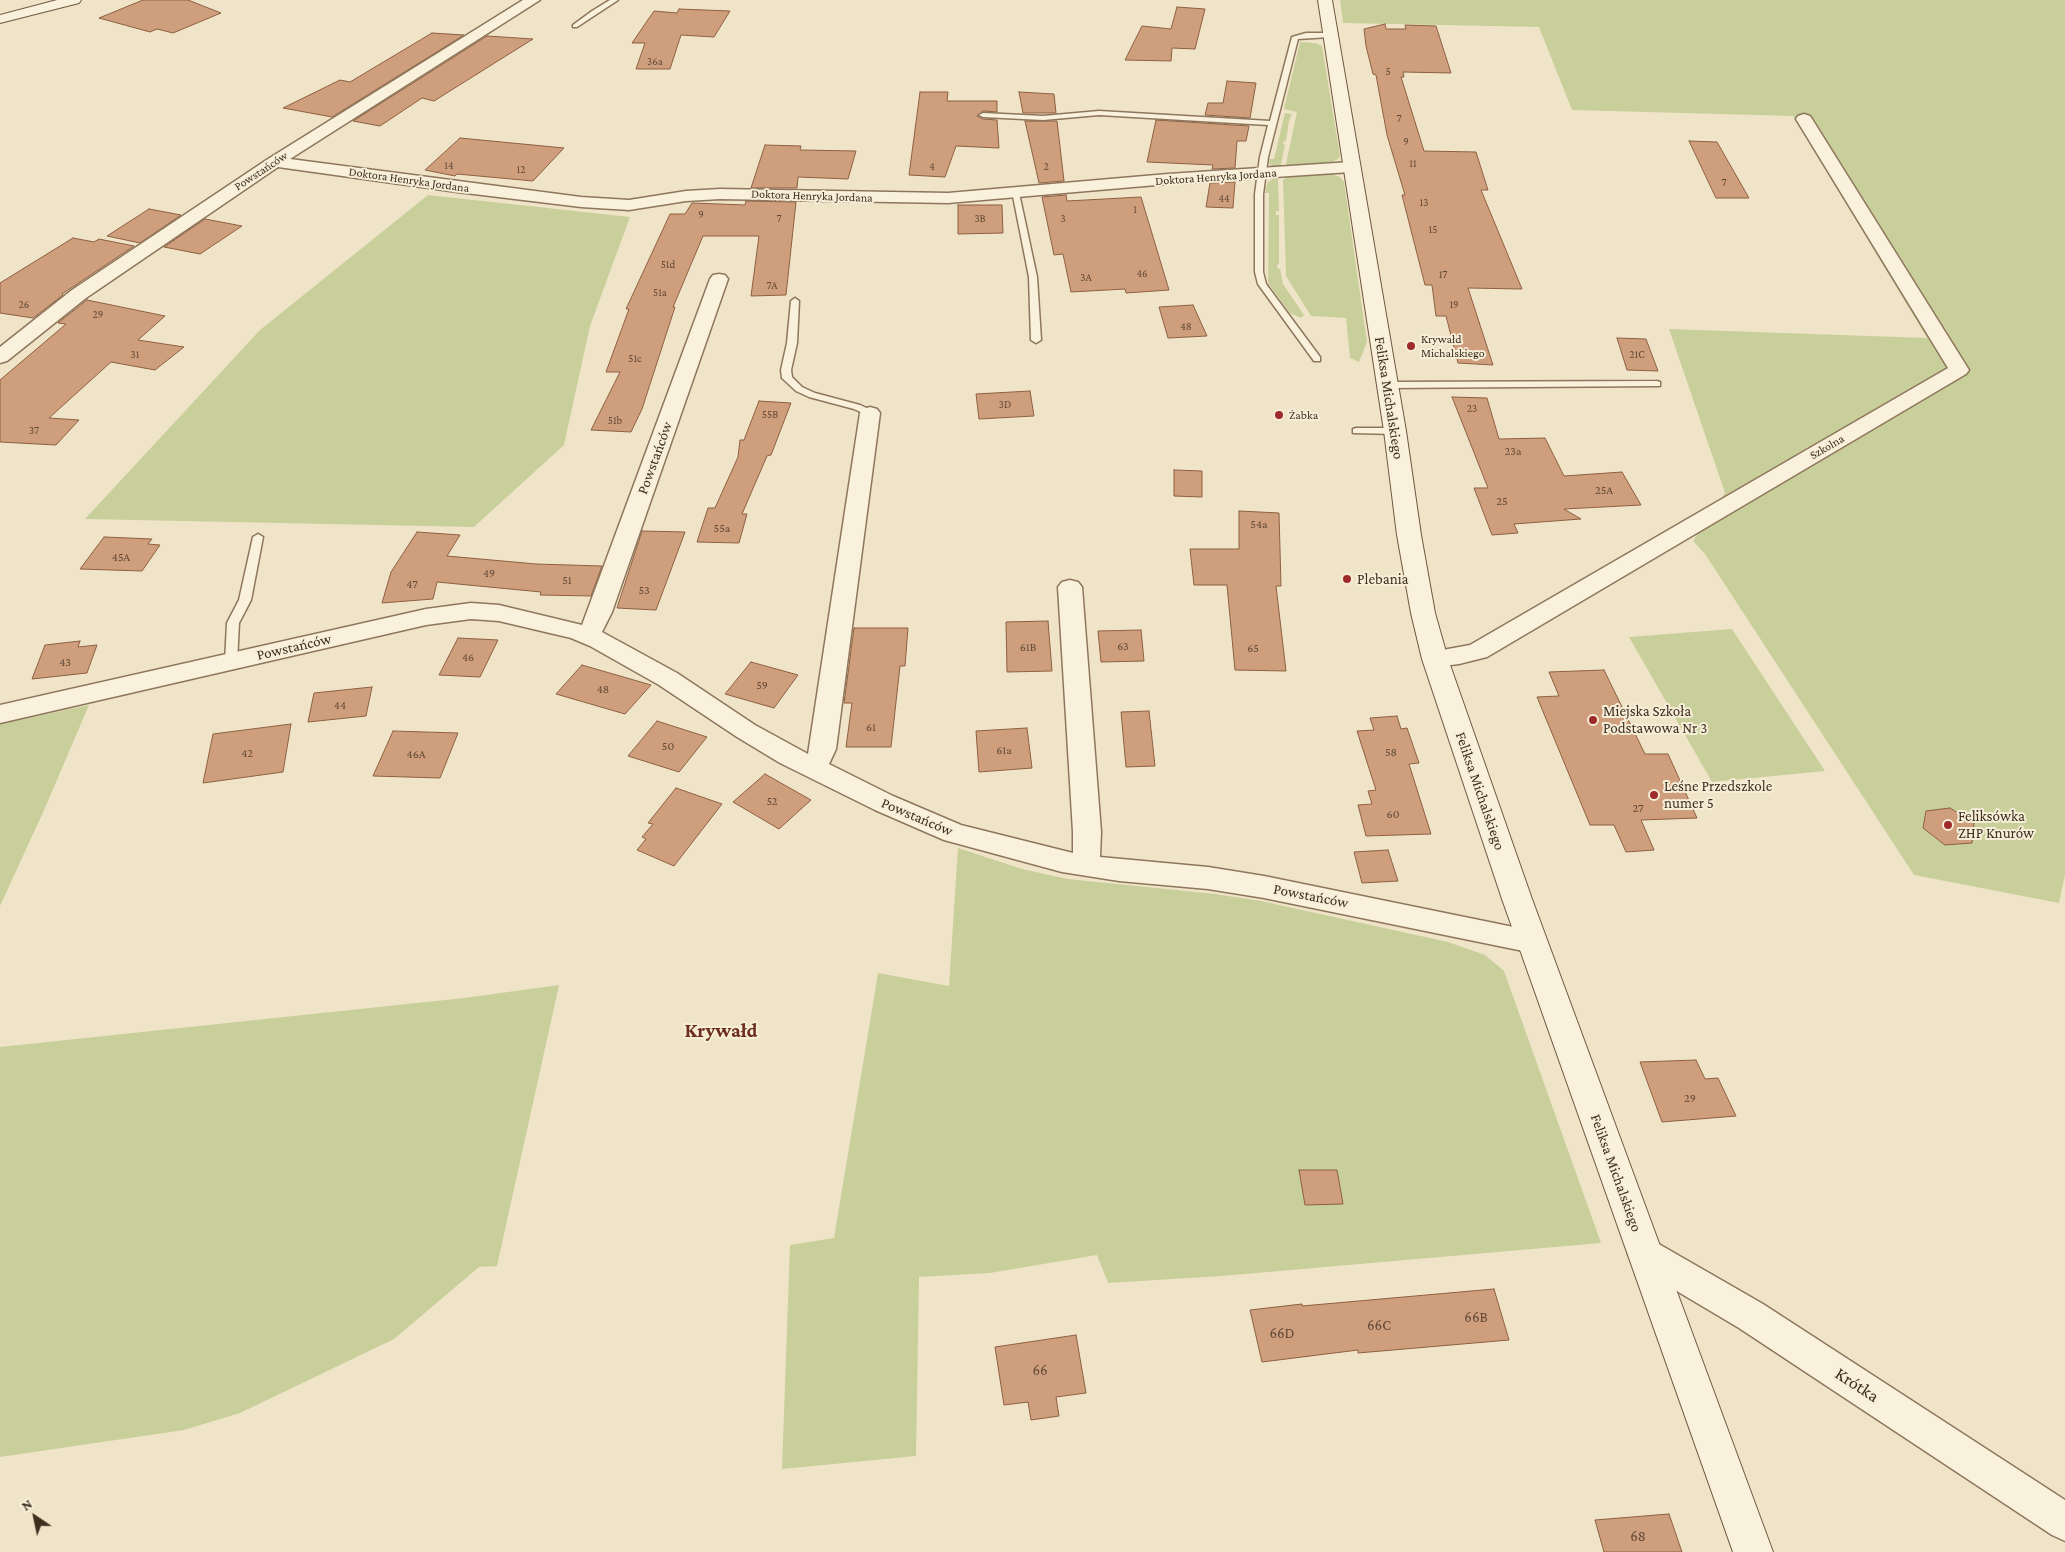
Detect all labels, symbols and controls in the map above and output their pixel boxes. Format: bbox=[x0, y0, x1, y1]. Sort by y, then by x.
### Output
house number: 36a bbox=[647, 55, 663, 69]
house number: 5 bbox=[1385, 65, 1391, 79]
house number: 7 bbox=[1396, 112, 1402, 126]
house number: 9 bbox=[1403, 135, 1409, 149]
street label: Powstańców bbox=[232, 148, 290, 194]
house number: 11 bbox=[1409, 157, 1417, 171]
house number: 14 bbox=[444, 159, 454, 173]
house number: 4 bbox=[929, 160, 935, 174]
house number: 2 bbox=[1043, 160, 1049, 174]
house number: 12 bbox=[517, 163, 525, 177]
street label: Doktora Henryka Jordana bbox=[348, 164, 470, 196]
street label: Doktora Henryka Jordana bbox=[1155, 166, 1277, 188]
house number: 7 bbox=[1721, 176, 1727, 190]
street label: Doktora Henryka Jordana bbox=[751, 187, 873, 205]
house number: 44 bbox=[1218, 192, 1230, 206]
house number: 13 bbox=[1420, 196, 1428, 210]
house number: 1 bbox=[1133, 203, 1137, 217]
house number: 9 bbox=[698, 208, 704, 222]
house number: 7 bbox=[776, 212, 782, 226]
house number: 3B bbox=[974, 212, 986, 226]
house number: 3 bbox=[1060, 212, 1066, 226]
house number: 15 bbox=[1429, 223, 1437, 237]
house number: 51d bbox=[661, 258, 675, 272]
house number: 46 bbox=[1136, 267, 1148, 281]
house number: 17 bbox=[1439, 268, 1447, 282]
house number: 3A bbox=[1080, 271, 1092, 285]
house number: 7A bbox=[767, 279, 777, 293]
house number: 51a bbox=[653, 286, 667, 300]
house number: 26 bbox=[19, 298, 29, 312]
house number: 19 bbox=[1449, 298, 1459, 312]
house number: 29 bbox=[93, 308, 103, 322]
house number: 48 bbox=[1180, 320, 1192, 334]
place label: Krywałd Michalskiego bbox=[1421, 332, 1485, 360]
street label: Feliksa Michalskiego bbox=[1370, 335, 1408, 461]
marker: Krywałd Michalskiego bbox=[1405, 340, 1417, 352]
house number: 31 bbox=[131, 348, 139, 362]
house number: 21C bbox=[1629, 348, 1645, 362]
house number: 51c bbox=[628, 352, 642, 366]
house number: 3D bbox=[999, 398, 1011, 412]
house number: 23 bbox=[1467, 402, 1477, 416]
house number: 55B bbox=[762, 408, 778, 422]
place label: Żabka bbox=[1289, 408, 1318, 422]
marker: Żabka bbox=[1273, 409, 1285, 421]
house number: 51b bbox=[608, 414, 622, 428]
street label: Powstańców bbox=[634, 419, 676, 497]
house number: 37 bbox=[29, 424, 39, 438]
street label: Szkolna bbox=[1807, 431, 1847, 463]
house number: 23a bbox=[1505, 444, 1521, 458]
house number: 25A bbox=[1595, 483, 1613, 497]
house number: 25 bbox=[1496, 494, 1508, 508]
house number: 54a bbox=[1250, 517, 1268, 531]
house number: 55a bbox=[714, 521, 730, 535]
house number: 45A bbox=[112, 550, 130, 564]
house number: 49 bbox=[483, 566, 495, 580]
place label: Plebania bbox=[1357, 570, 1409, 588]
house number: 51 bbox=[562, 573, 572, 587]
marker: Plebania bbox=[1341, 573, 1353, 585]
house number: 47 bbox=[406, 577, 418, 591]
house number: 53 bbox=[638, 583, 650, 597]
street label: Powstańców bbox=[255, 630, 333, 664]
house number: 63 bbox=[1117, 639, 1129, 653]
house number: 61B bbox=[1020, 640, 1036, 654]
house number: 65 bbox=[1247, 641, 1259, 655]
house number: 46 bbox=[462, 650, 474, 664]
house number: 43 bbox=[59, 655, 71, 669]
house number: 59 bbox=[756, 678, 768, 692]
house number: 48 bbox=[597, 682, 609, 696]
house number: 44 bbox=[334, 698, 346, 712]
place label: Miejska Szkoła Podstawowa Nr 3 bbox=[1603, 702, 1707, 737]
marker: Miejska Szkoła Podstawowa Nr 3 bbox=[1587, 714, 1599, 726]
house number: 61 bbox=[866, 720, 876, 734]
street label: Feliksa Michalskiego bbox=[1451, 729, 1509, 853]
house number: 50 bbox=[662, 739, 674, 753]
house number: 61a bbox=[996, 743, 1012, 757]
house number: 58 bbox=[1385, 745, 1397, 759]
house number: 42 bbox=[241, 746, 253, 760]
house number: 46A bbox=[407, 747, 425, 761]
place label: Leśne Przedszkole numer 5 bbox=[1664, 777, 1772, 812]
marker: Leśne Przedszkole numer 5 bbox=[1648, 789, 1660, 801]
house number: 52 bbox=[766, 794, 778, 808]
street label: Powstańców bbox=[879, 794, 955, 840]
house number: 27 bbox=[1632, 801, 1644, 815]
house number: 60 bbox=[1387, 807, 1399, 821]
place label: Feliksówka ZHP Knurów bbox=[1958, 807, 2034, 842]
marker: Feliksówka ZHP Knurów bbox=[1942, 819, 1954, 831]
street label: Powstańców bbox=[1272, 880, 1350, 912]
district label: Krywałd bbox=[685, 1019, 757, 1043]
house number: 29 bbox=[1684, 1091, 1696, 1105]
street label: Feliksa Michalskiego bbox=[1586, 1112, 1646, 1234]
house number: 66B bbox=[1464, 1308, 1488, 1326]
house number: 66C bbox=[1367, 1316, 1391, 1334]
house number: 66D bbox=[1269, 1324, 1295, 1342]
house number: 66 bbox=[1032, 1361, 1048, 1379]
street label: Krótka bbox=[1831, 1363, 1883, 1407]
north arrow bbox=[10, 1492, 60, 1542]
text: N bbox=[18, 1495, 35, 1514]
house number: 68 bbox=[1630, 1527, 1646, 1545]

